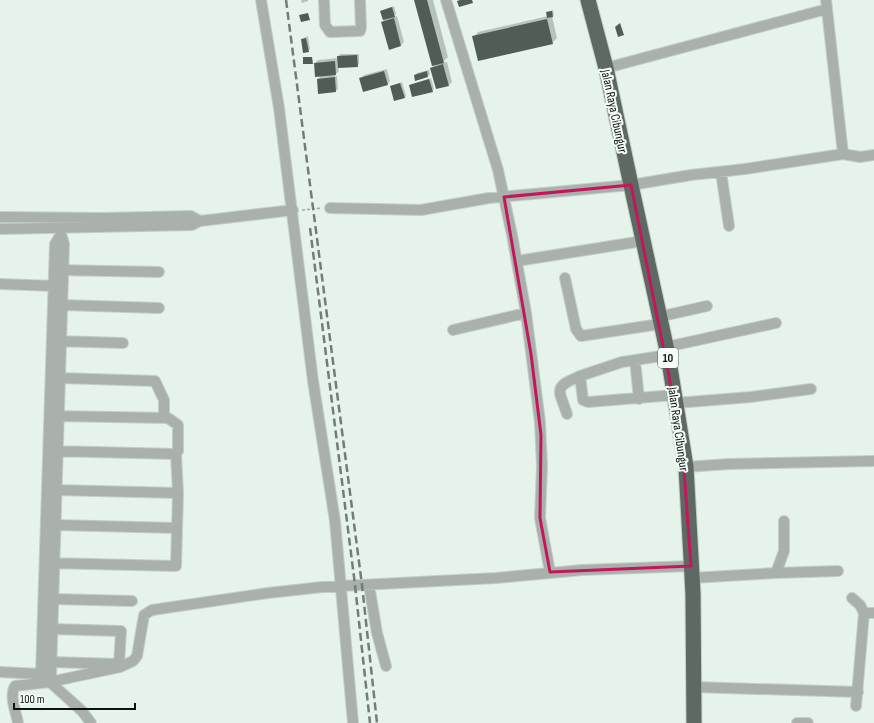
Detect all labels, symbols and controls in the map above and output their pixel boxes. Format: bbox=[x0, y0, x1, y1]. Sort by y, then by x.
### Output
street label: Jalan Raya Cibungur bbox=[597, 67, 631, 155]
road number: 10 bbox=[658, 348, 678, 368]
street label: Jalan Raya Cibungur bbox=[664, 385, 692, 473]
scale bar bbox=[14, 685, 135, 711]
text: 100 m bbox=[20, 692, 45, 707]

